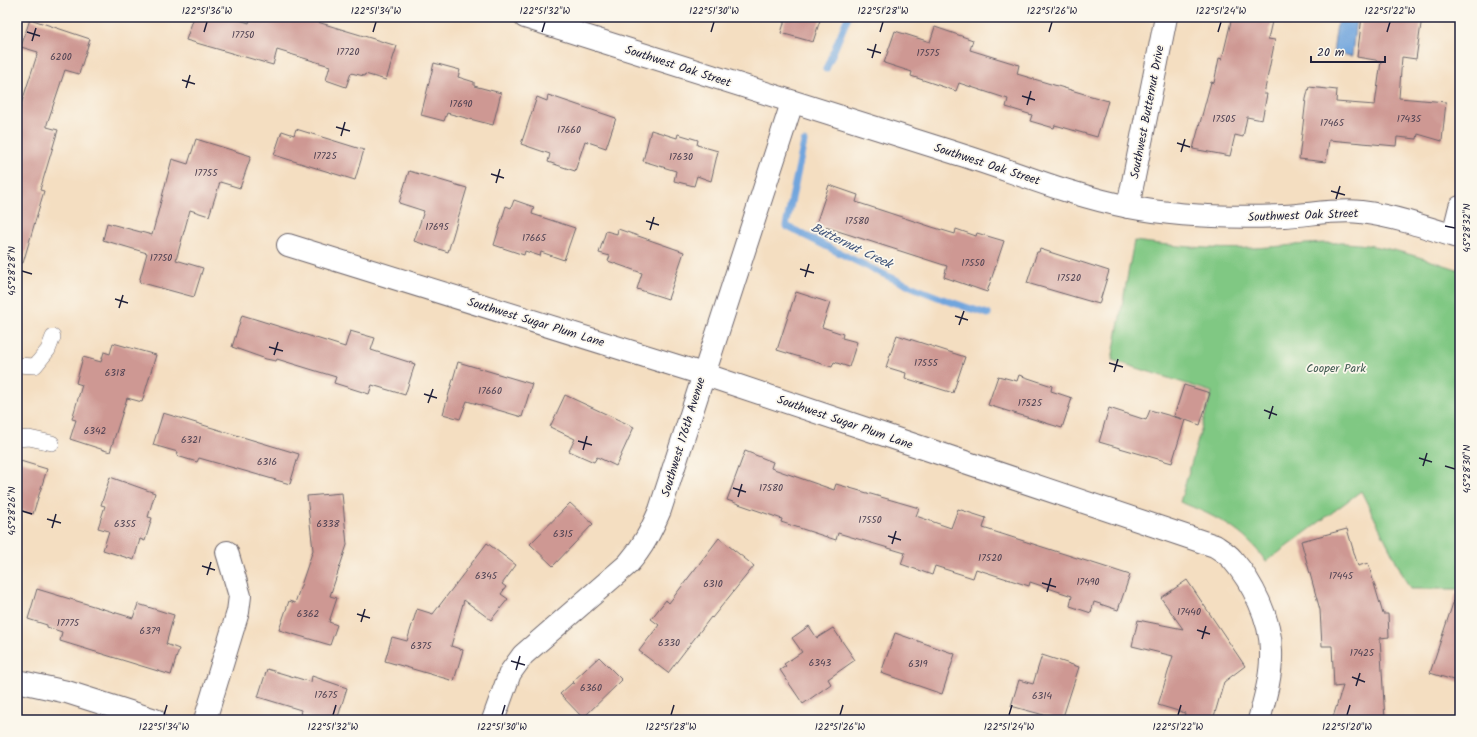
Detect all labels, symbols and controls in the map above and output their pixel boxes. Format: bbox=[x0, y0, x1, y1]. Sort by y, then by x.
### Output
text: 122°51'36"W bbox=[182, 3, 232, 19]
text: 122°51'34"W bbox=[351, 3, 401, 19]
text: 122°51'32"W bbox=[520, 3, 571, 19]
text: 122°51'30"W bbox=[689, 3, 739, 19]
text: 122°51'28"W bbox=[857, 3, 909, 19]
text: 122°51'26"W bbox=[1027, 3, 1077, 19]
text: 122°51'24"W bbox=[1196, 3, 1246, 19]
text: 122°51'22"W bbox=[1365, 3, 1416, 19]
house number: 17750 bbox=[232, 27, 254, 43]
scale bar bbox=[1311, 38, 1385, 64]
street label: Southwest Oak Street bbox=[622, 40, 734, 93]
street label: Southwest Butternut Drive bbox=[1125, 43, 1170, 180]
text: 20 m bbox=[1317, 43, 1345, 62]
house number: 17720 bbox=[336, 44, 360, 60]
house number: 17575 bbox=[916, 45, 940, 61]
house number: 6200 bbox=[50, 49, 72, 65]
house number: 17690 bbox=[449, 96, 473, 112]
house number: 17505 bbox=[1212, 111, 1236, 127]
house number: 17435 bbox=[1397, 111, 1422, 127]
house number: 17465 bbox=[1320, 115, 1345, 131]
house number: 17660 bbox=[557, 122, 581, 138]
street label: Southwest Oak Street bbox=[931, 138, 1043, 191]
house number: 17725 bbox=[313, 148, 337, 164]
house number: 17630 bbox=[669, 149, 693, 165]
house number: 17755 bbox=[194, 165, 218, 181]
text: 45°28'32"N bbox=[1459, 203, 1475, 253]
street label: Southwest Oak Street bbox=[1247, 204, 1359, 227]
house number: 17580 bbox=[845, 213, 869, 229]
water label: Butternut Creek bbox=[807, 218, 897, 276]
house number: 17695 bbox=[425, 219, 449, 235]
house number: 17665 bbox=[522, 230, 547, 246]
text: 45°28'28"N bbox=[4, 246, 20, 296]
house number: 17750 bbox=[150, 250, 172, 266]
house number: 17550 bbox=[961, 255, 985, 271]
house number: 17520 bbox=[1057, 270, 1081, 286]
street label: Southwest Sugar Plum Lane bbox=[465, 293, 607, 353]
house number: 17555 bbox=[914, 355, 939, 371]
park label: Cooper Park bbox=[1306, 359, 1366, 378]
house number: 6318 bbox=[105, 365, 126, 381]
street label: Southwest 176th Avenue bbox=[656, 375, 711, 499]
house number: 17660 bbox=[478, 383, 502, 399]
street label: Southwest Sugar Plum Lane bbox=[774, 390, 916, 455]
house number: 17525 bbox=[1018, 395, 1043, 411]
house number: 6342 bbox=[84, 423, 106, 439]
house number: 6321 bbox=[181, 432, 201, 448]
text: 45°28'30"N bbox=[1459, 445, 1475, 493]
house number: 6316 bbox=[257, 454, 277, 470]
house number: 17580 bbox=[759, 480, 783, 496]
text: 45°28'26"N bbox=[4, 486, 20, 536]
house number: 17550 bbox=[858, 512, 882, 528]
house number: 6355 bbox=[114, 516, 137, 532]
house number: 6338 bbox=[317, 516, 340, 532]
house number: 6315 bbox=[553, 526, 574, 542]
house number: 17520 bbox=[978, 550, 1002, 566]
house number: 6345 bbox=[475, 568, 498, 584]
house number: 17445 bbox=[1329, 568, 1354, 584]
house number: 17490 bbox=[1076, 574, 1100, 590]
house number: 6310 bbox=[703, 576, 723, 592]
house number: 17440 bbox=[1177, 604, 1201, 620]
house number: 6362 bbox=[297, 606, 320, 622]
house number: 17775 bbox=[57, 615, 80, 631]
house number: 6379 bbox=[140, 623, 160, 639]
house number: 6330 bbox=[658, 635, 680, 651]
house number: 6375 bbox=[410, 638, 432, 654]
house number: 17425 bbox=[1350, 645, 1375, 661]
house number: 6343 bbox=[809, 655, 832, 671]
house number: 6319 bbox=[908, 656, 928, 672]
house number: 6360 bbox=[580, 680, 602, 696]
house number: 17675 bbox=[314, 687, 338, 703]
house number: 6314 bbox=[1032, 688, 1052, 704]
text: 122°51'34"W bbox=[139, 719, 189, 735]
text: 122°51'32"W bbox=[308, 719, 359, 735]
text: 122°51'30"W bbox=[477, 719, 527, 735]
text: 122°51'28"W bbox=[645, 719, 697, 735]
text: 122°51'26"W bbox=[815, 719, 865, 735]
text: 122°51'24"W bbox=[984, 719, 1034, 735]
text: 122°51'22"W bbox=[1153, 719, 1204, 735]
text: 122°51'20"W bbox=[1322, 719, 1372, 735]

